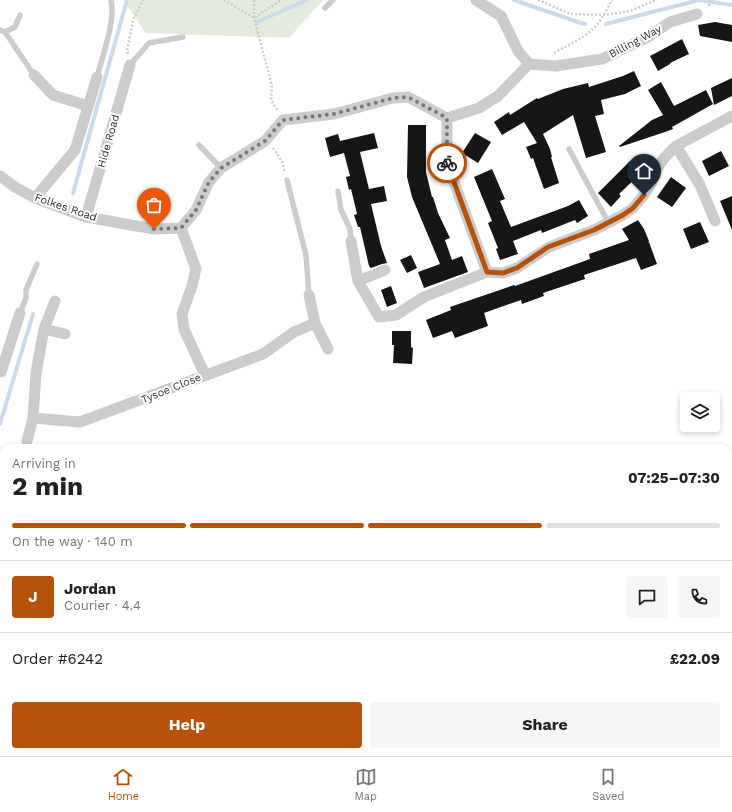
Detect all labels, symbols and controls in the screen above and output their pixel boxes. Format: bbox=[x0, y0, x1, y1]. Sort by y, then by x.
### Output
street label: Billing Way bbox=[607, 22, 664, 61]
street label: Hide Road bbox=[95, 113, 122, 169]
courier bbox=[427, 143, 467, 183]
icon: bike bbox=[436, 152, 458, 174]
pin bbox=[627, 154, 661, 195]
icon: home bbox=[633, 160, 655, 182]
pin bbox=[137, 188, 171, 229]
street label: Folkes Road bbox=[33, 191, 99, 224]
icon: bag bbox=[143, 194, 165, 216]
street label: Tysoe Close bbox=[139, 371, 203, 406]
map controls bbox=[680, 392, 720, 432]
button: layers bbox=[680, 392, 720, 432]
text: Arriving in bbox=[12, 456, 76, 471]
text: 07:25–07:30 bbox=[628, 469, 720, 487]
text: 2 min bbox=[12, 471, 83, 501]
text: On the way · 140 m bbox=[12, 534, 133, 549]
button: chat bbox=[626, 576, 668, 618]
button: phone bbox=[678, 576, 720, 618]
text: Jordan bbox=[64, 580, 116, 598]
text: J bbox=[28, 588, 38, 606]
text: Courier · 4.4 bbox=[64, 598, 141, 613]
text: Order #6242 bbox=[12, 650, 103, 668]
text: £22.09 bbox=[670, 650, 720, 668]
button: Help bbox=[12, 702, 362, 748]
button: Share bbox=[370, 702, 720, 748]
tab: Home bbox=[108, 766, 139, 803]
tab: Map bbox=[355, 766, 377, 803]
tab: Saved bbox=[592, 766, 624, 803]

